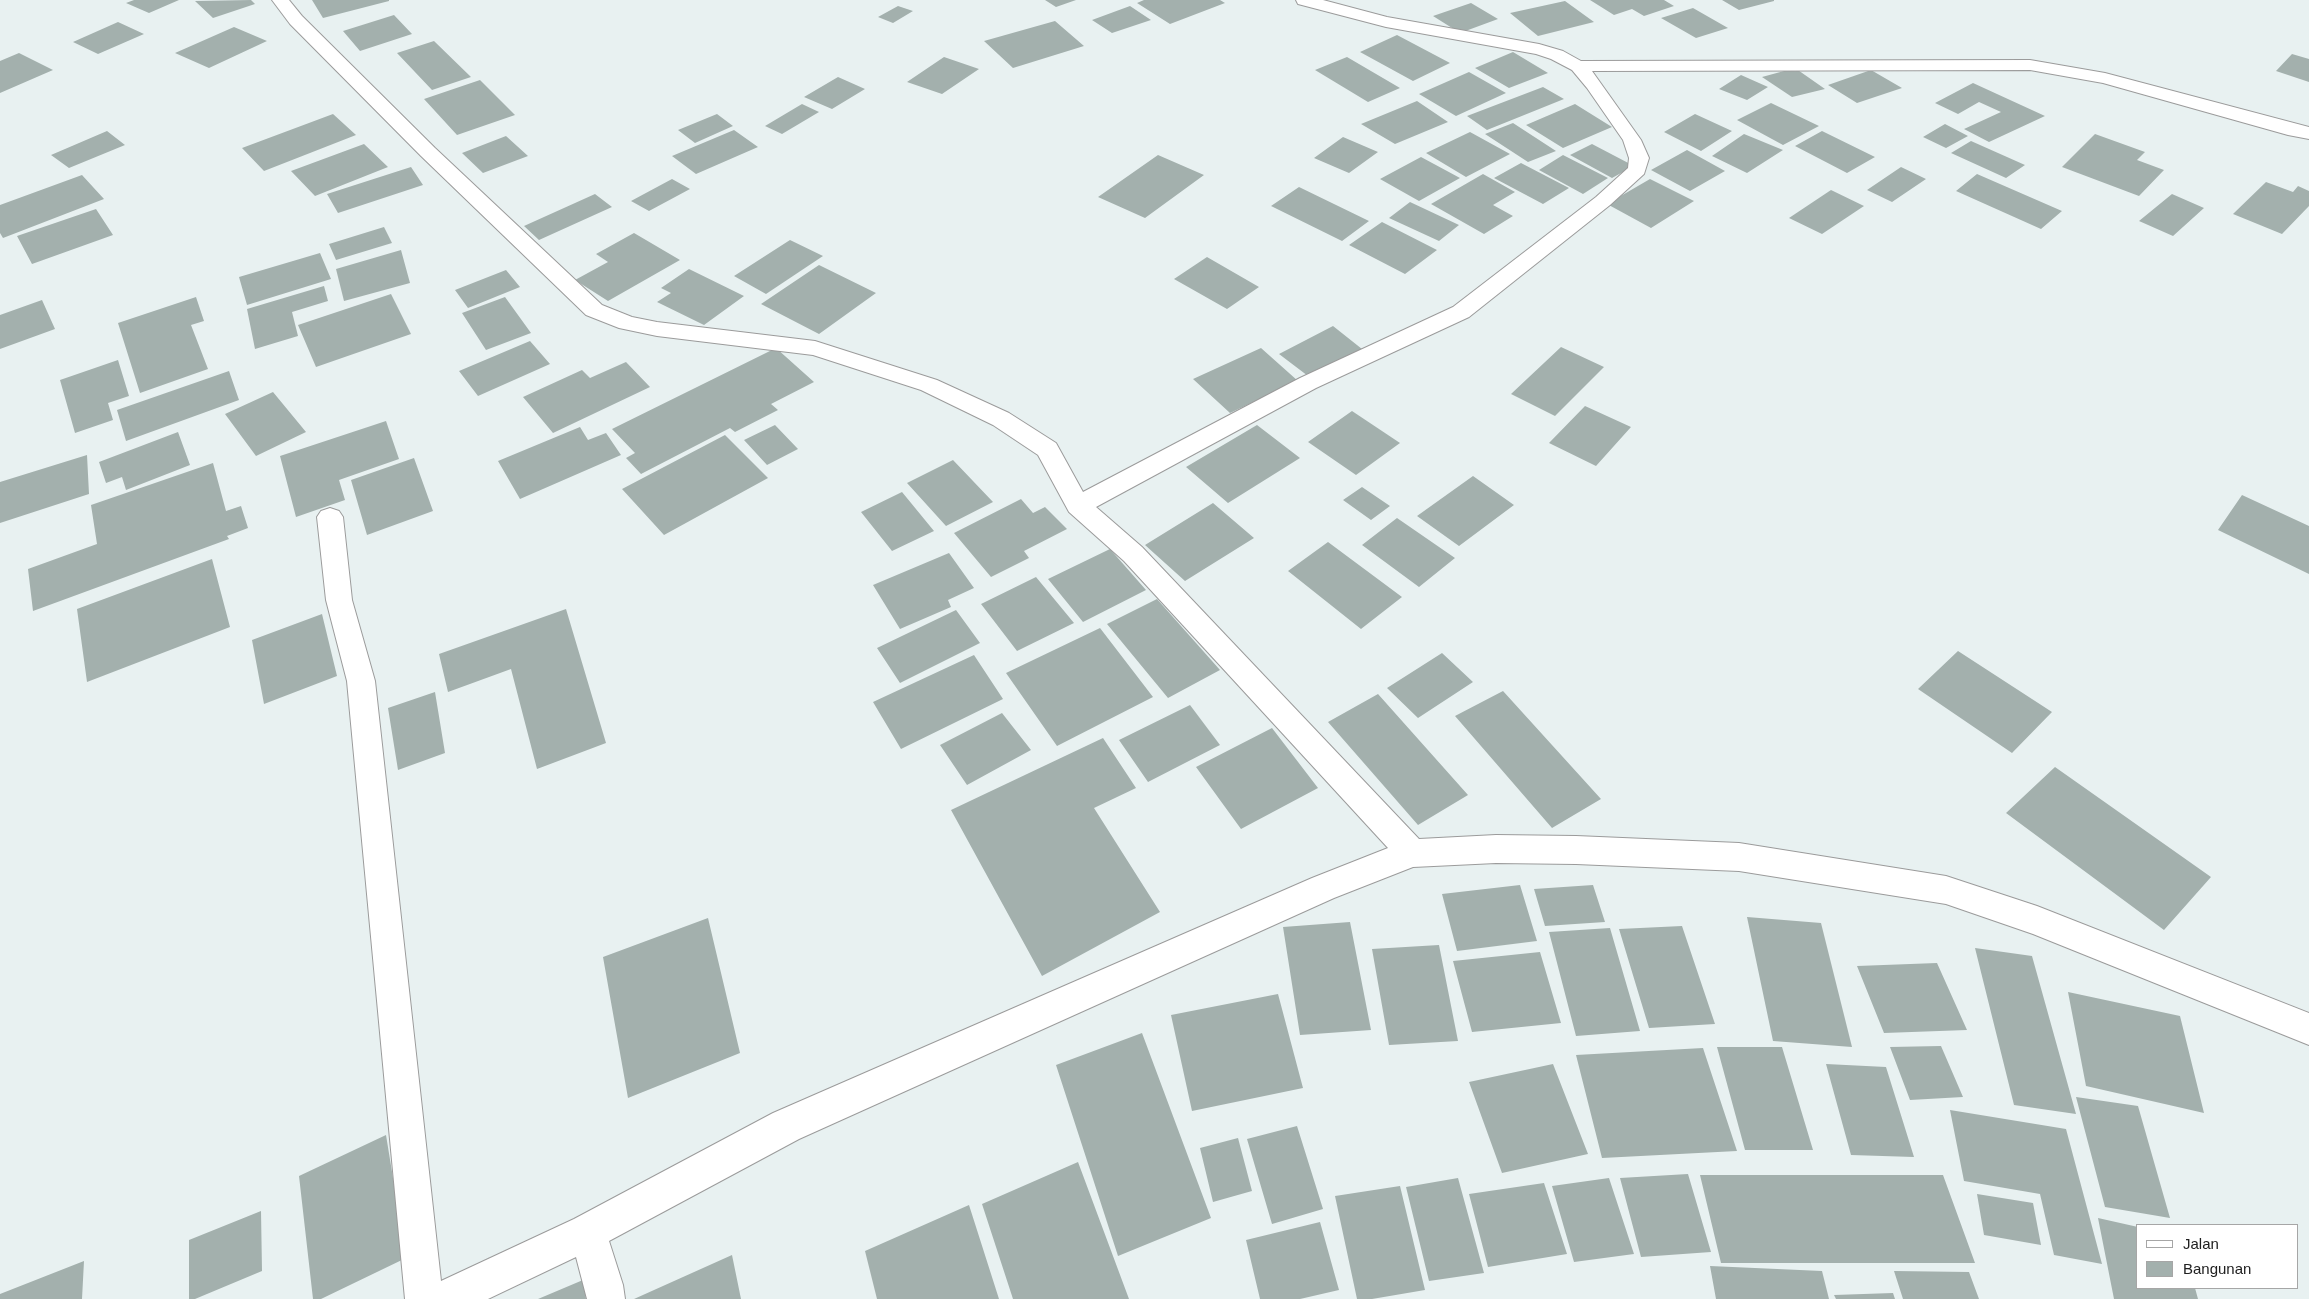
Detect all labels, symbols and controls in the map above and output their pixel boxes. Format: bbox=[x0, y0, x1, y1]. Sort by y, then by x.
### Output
legend bbox=[2136, 1224, 2299, 1289]
text: Jalan bbox=[2183, 1235, 2219, 1252]
text: Bangunan bbox=[2183, 1260, 2251, 1277]

